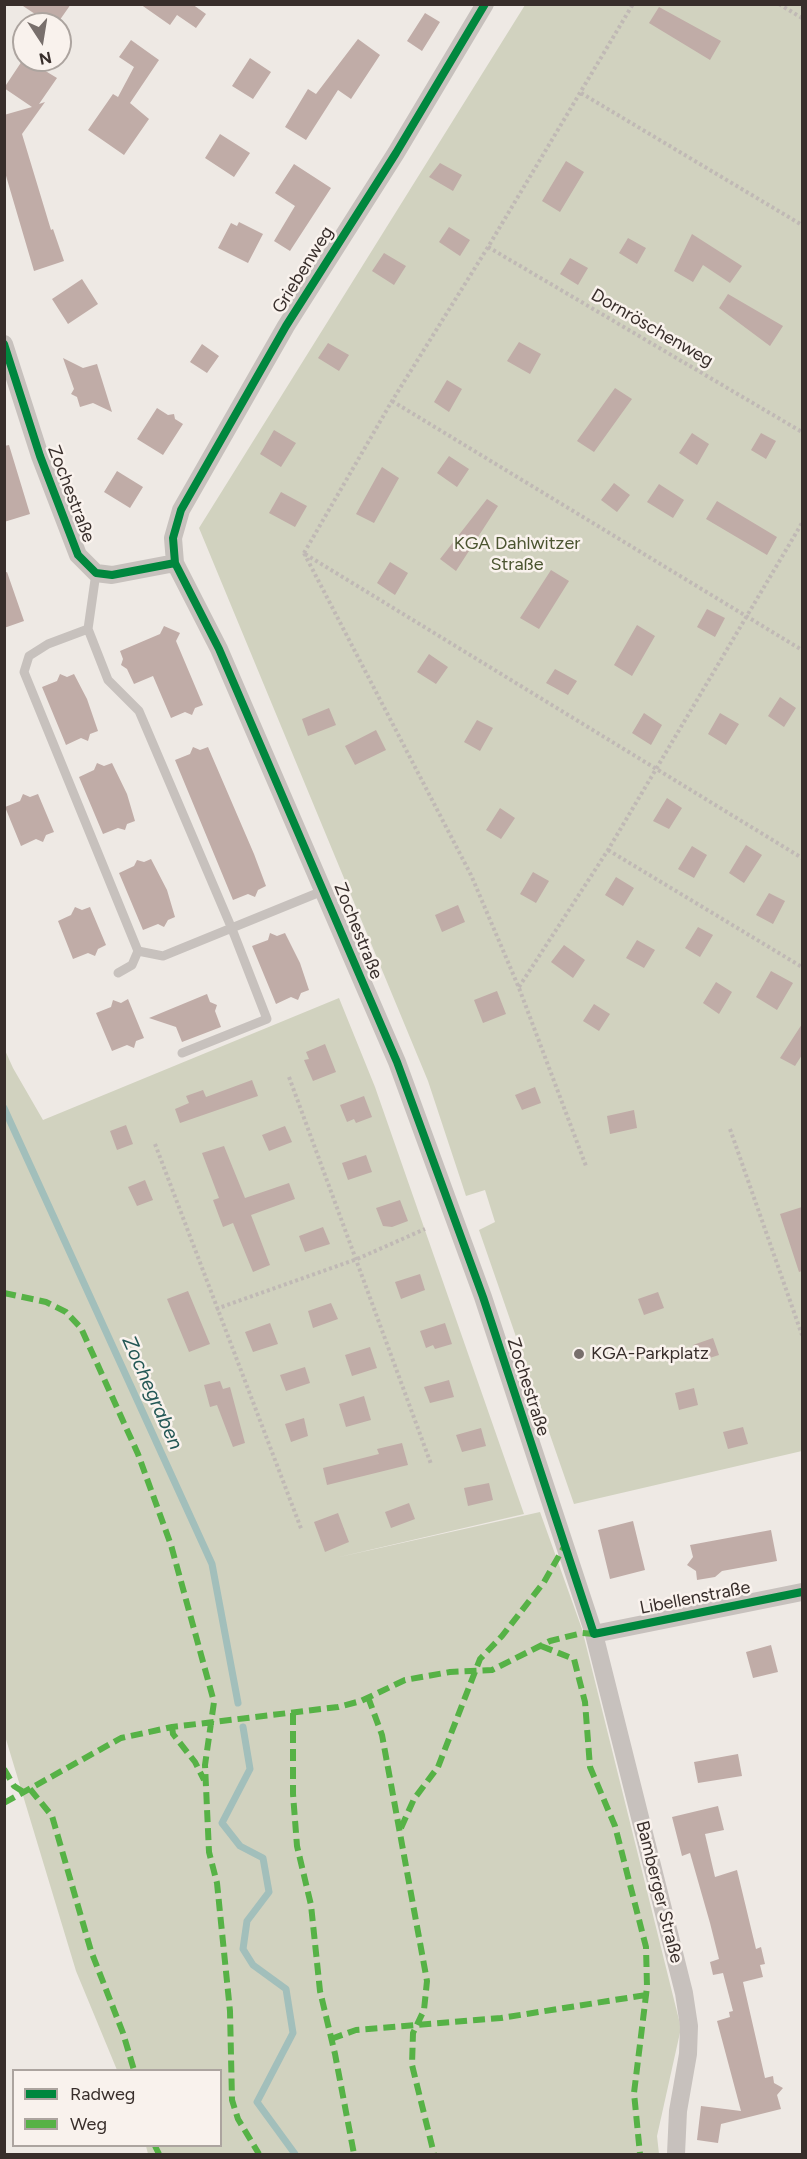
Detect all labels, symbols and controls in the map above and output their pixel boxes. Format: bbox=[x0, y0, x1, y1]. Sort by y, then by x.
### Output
north arrow bbox=[12, 12, 72, 72]
text: N bbox=[37, 48, 53, 69]
street label: Griebenweg bbox=[268, 223, 338, 317]
street label: Dornröschenweg bbox=[587, 284, 717, 372]
street label: Zochestraße bbox=[43, 443, 99, 545]
park label: KGA Dahlwitzer Straße bbox=[454, 533, 580, 576]
street label: Zochestraße bbox=[329, 880, 387, 982]
water label: Zochegraben bbox=[116, 1333, 188, 1453]
street label: Zochestraße bbox=[502, 1335, 554, 1439]
place label: KGA-Parkplatz bbox=[591, 1343, 709, 1365]
marker: KGA-Parkplatz bbox=[572, 1347, 586, 1361]
street label: Libellenstraße bbox=[638, 1577, 752, 1619]
street label: Bamberger Straße bbox=[631, 1819, 687, 1965]
legend bbox=[12, 2069, 222, 2147]
text: Radweg bbox=[70, 2083, 135, 2105]
text: Weg bbox=[70, 2113, 107, 2135]

